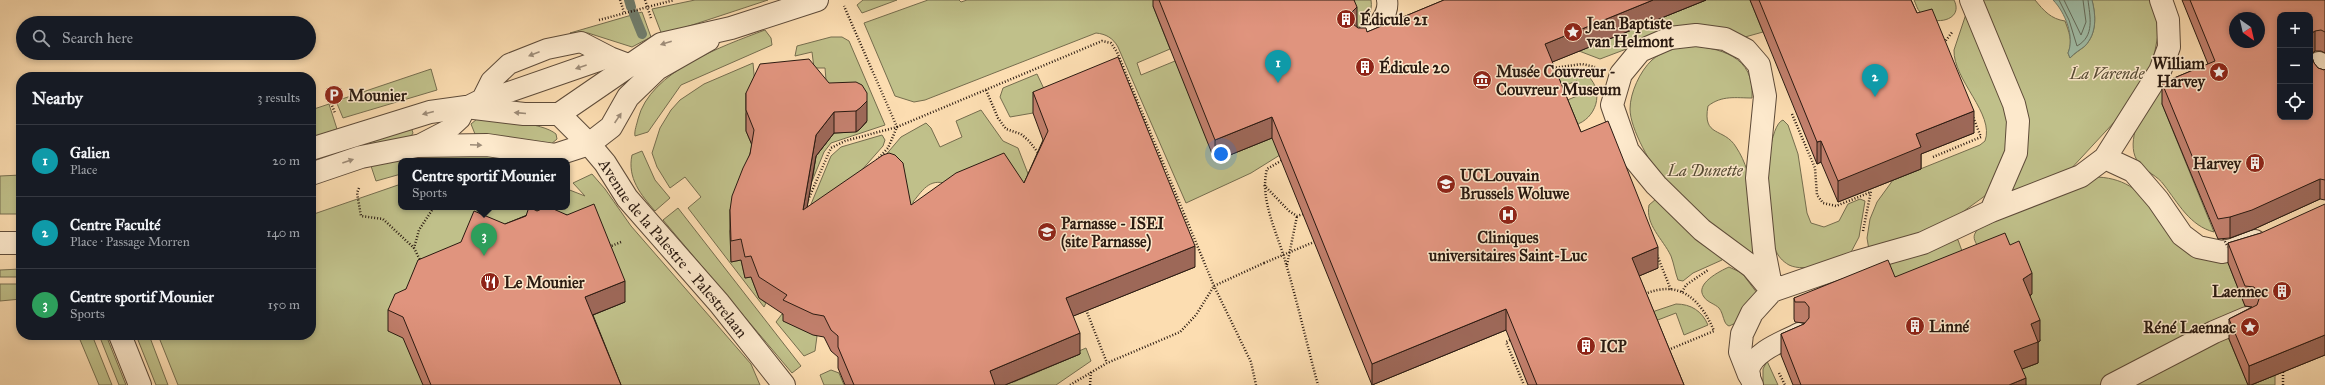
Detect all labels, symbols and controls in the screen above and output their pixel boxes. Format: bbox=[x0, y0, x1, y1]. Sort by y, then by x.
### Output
building icon: Édicule 21 bbox=[1335, 8, 1357, 30]
place label: Édicule 21 bbox=[1360, 8, 1428, 29]
north arrow bbox=[2229, 12, 2265, 48]
map controls bbox=[2277, 12, 2313, 120]
button: + bbox=[2277, 12, 2313, 48]
place label: Jean Baptiste van Helmont bbox=[1585, 14, 1674, 51]
search box bbox=[16, 16, 316, 60]
place icon: Jean Baptiste van Helmont bbox=[1562, 21, 1584, 43]
icon: search bbox=[30, 27, 52, 49]
text: Search here bbox=[62, 29, 133, 47]
one-way arrow bbox=[659, 40, 671, 46]
button: − bbox=[2277, 48, 2313, 84]
pin: 1 bbox=[1265, 50, 1291, 83]
one-way arrow bbox=[528, 52, 540, 58]
place label: William Harvey bbox=[2152, 54, 2206, 92]
building icon: Édicule 20 bbox=[1354, 56, 1376, 78]
place label: Édicule 20 bbox=[1379, 56, 1450, 77]
place icon: William Harvey bbox=[2208, 61, 2230, 83]
place label: Musée Couvreur - Couvreur Museum bbox=[1496, 62, 1622, 99]
pin: 2 bbox=[1862, 64, 1888, 97]
park label: La Varende bbox=[2069, 64, 2145, 83]
one-way arrow bbox=[574, 65, 586, 71]
museum icon: Musée Couvreur - Couvreur Museum bbox=[1471, 69, 1493, 91]
parking icon: Mounier bbox=[323, 84, 345, 106]
button: locate bbox=[2277, 84, 2313, 120]
place label: Mounier bbox=[348, 86, 408, 105]
text: Nearby bbox=[32, 88, 83, 109]
text: 3 results bbox=[257, 90, 300, 106]
one-way arrow bbox=[514, 110, 526, 117]
one-way arrow bbox=[422, 111, 434, 117]
one-way arrow bbox=[614, 112, 622, 123]
one-way arrow bbox=[470, 141, 482, 148]
text: Galien bbox=[70, 144, 110, 162]
your location bbox=[1211, 144, 1231, 164]
building icon: Harvey bbox=[2244, 152, 2266, 174]
text: 1 bbox=[42, 153, 48, 169]
text: 20 m bbox=[272, 153, 300, 169]
street label: Avenue de la Palestre - Palestrelaan bbox=[595, 154, 752, 341]
place label: Harvey bbox=[2193, 154, 2242, 174]
one-way arrow bbox=[342, 158, 354, 164]
popup bbox=[398, 158, 570, 210]
park label: La Dunette bbox=[1666, 161, 1744, 180]
text: Place bbox=[70, 162, 97, 178]
place label: UCLouvain Brussels Woluwe bbox=[1460, 166, 1570, 203]
text: Centre sportif Mounier bbox=[412, 167, 556, 185]
school or university icon: UCLouvain Brussels Woluwe bbox=[1435, 173, 1457, 195]
text: Sports bbox=[412, 185, 447, 201]
hospital icon: Cliniques universitaires Saint-Luc bbox=[1497, 204, 1519, 226]
place label: Parnasse - ISEI (site Parnasse) bbox=[1061, 214, 1164, 252]
text: Centre Faculté bbox=[70, 216, 161, 234]
school or university icon: Parnasse - ISEI (site Parnasse) bbox=[1036, 221, 1058, 243]
pin: 3 bbox=[471, 223, 497, 256]
text: 2 bbox=[42, 225, 48, 241]
text: 140 m bbox=[266, 225, 300, 241]
place label: Cliniques universitaires Saint-Luc bbox=[1428, 228, 1588, 265]
text: Place · Passage Morren bbox=[70, 234, 190, 250]
restaurant icon: Le Mounier bbox=[479, 271, 501, 293]
place label: Le Mounier bbox=[504, 273, 586, 292]
building icon: Laennec bbox=[2271, 280, 2293, 302]
place label: Laennec bbox=[2212, 282, 2268, 301]
text: Centre sportif Mounier bbox=[70, 288, 214, 306]
text: 3 bbox=[42, 297, 48, 313]
text: 150 m bbox=[268, 297, 300, 313]
text: Sports bbox=[70, 306, 105, 322]
building icon: Linné bbox=[1904, 315, 1926, 337]
place icon: Réné Laennac bbox=[2239, 316, 2261, 338]
place label: Linné bbox=[1929, 317, 1970, 336]
place label: Réné Laennac bbox=[2143, 318, 2236, 337]
building icon: ICP bbox=[1575, 335, 1597, 357]
place label: ICP bbox=[1600, 337, 1628, 356]

